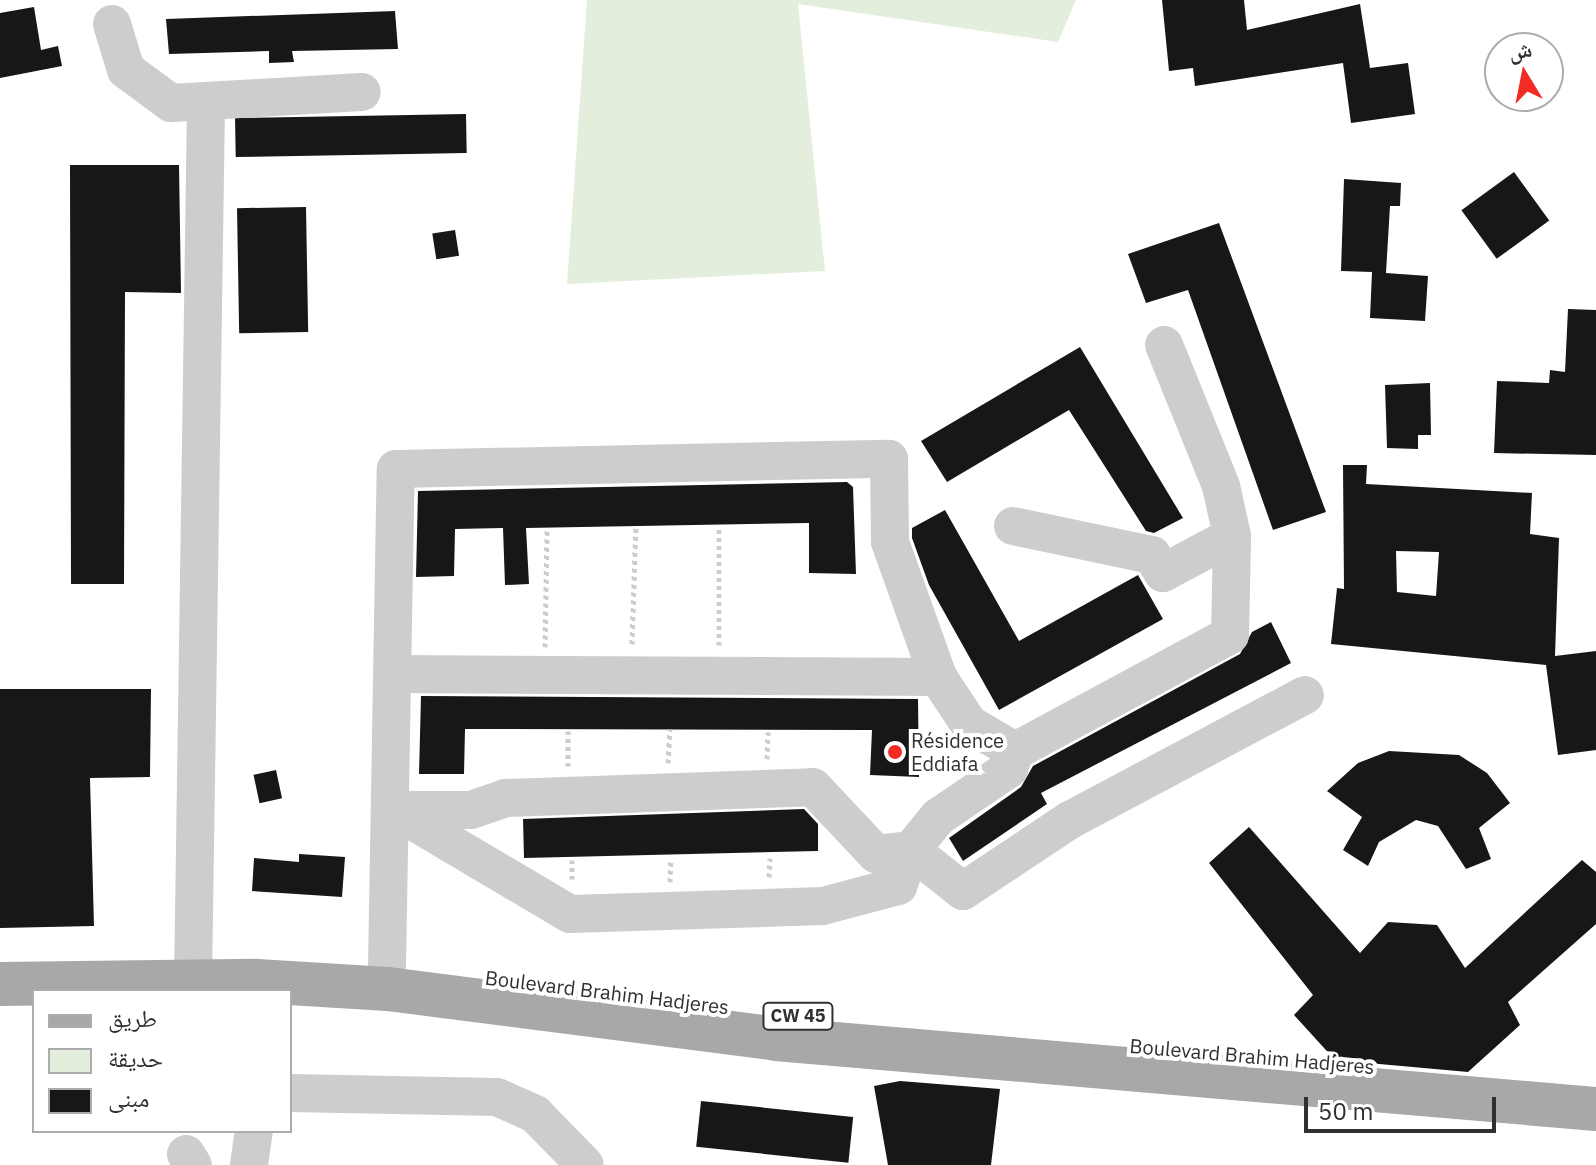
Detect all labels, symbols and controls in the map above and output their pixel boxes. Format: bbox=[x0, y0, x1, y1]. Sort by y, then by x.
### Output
north arrow bbox=[1484, 32, 1564, 112]
text: ش bbox=[1506, 34, 1534, 66]
place label: Résidence Eddiafa bbox=[911, 728, 1004, 775]
marker: Résidence Eddiafa bbox=[886, 743, 904, 761]
street label: Boulevard Brahim Hadjeres bbox=[484, 965, 730, 1019]
legend bbox=[32, 989, 292, 1133]
text: طريق bbox=[108, 1002, 157, 1034]
road number: CW 45 bbox=[762, 1002, 834, 1030]
street label: Boulevard Brahim Hadjeres bbox=[1129, 1033, 1375, 1079]
text: حديقة bbox=[108, 1042, 163, 1074]
scale bar bbox=[1308, 1081, 1500, 1131]
text: مبنى bbox=[108, 1082, 149, 1114]
text: 50 m bbox=[1318, 1095, 1373, 1127]

